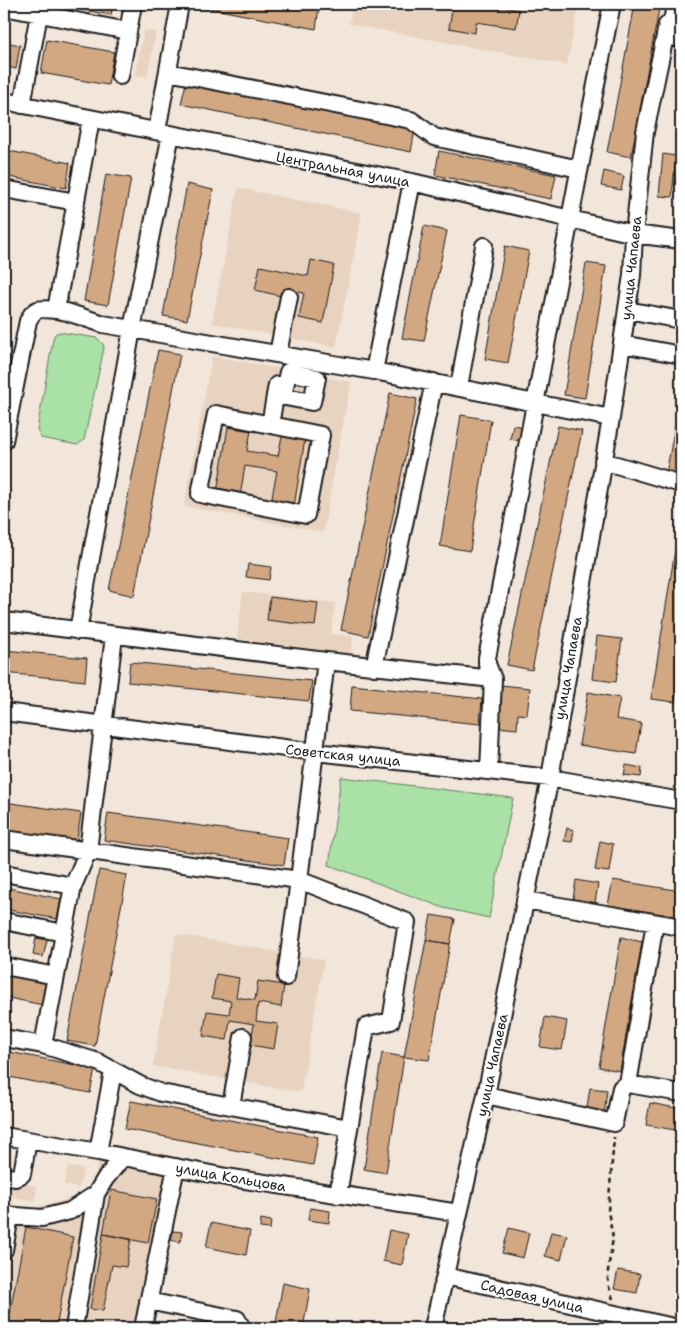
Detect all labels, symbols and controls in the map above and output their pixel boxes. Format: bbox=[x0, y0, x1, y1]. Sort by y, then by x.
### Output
street label: Центральная улица bbox=[274, 147, 412, 191]
street label: улица Чапаева bbox=[617, 215, 645, 321]
street label: улица Чапаева bbox=[550, 615, 586, 721]
street label: Советская улица bbox=[284, 740, 402, 770]
street label: улица Чапаева bbox=[472, 1012, 512, 1118]
street label: улица Кольцова bbox=[174, 1158, 288, 1196]
street label: Садовая улица bbox=[479, 1275, 586, 1317]

